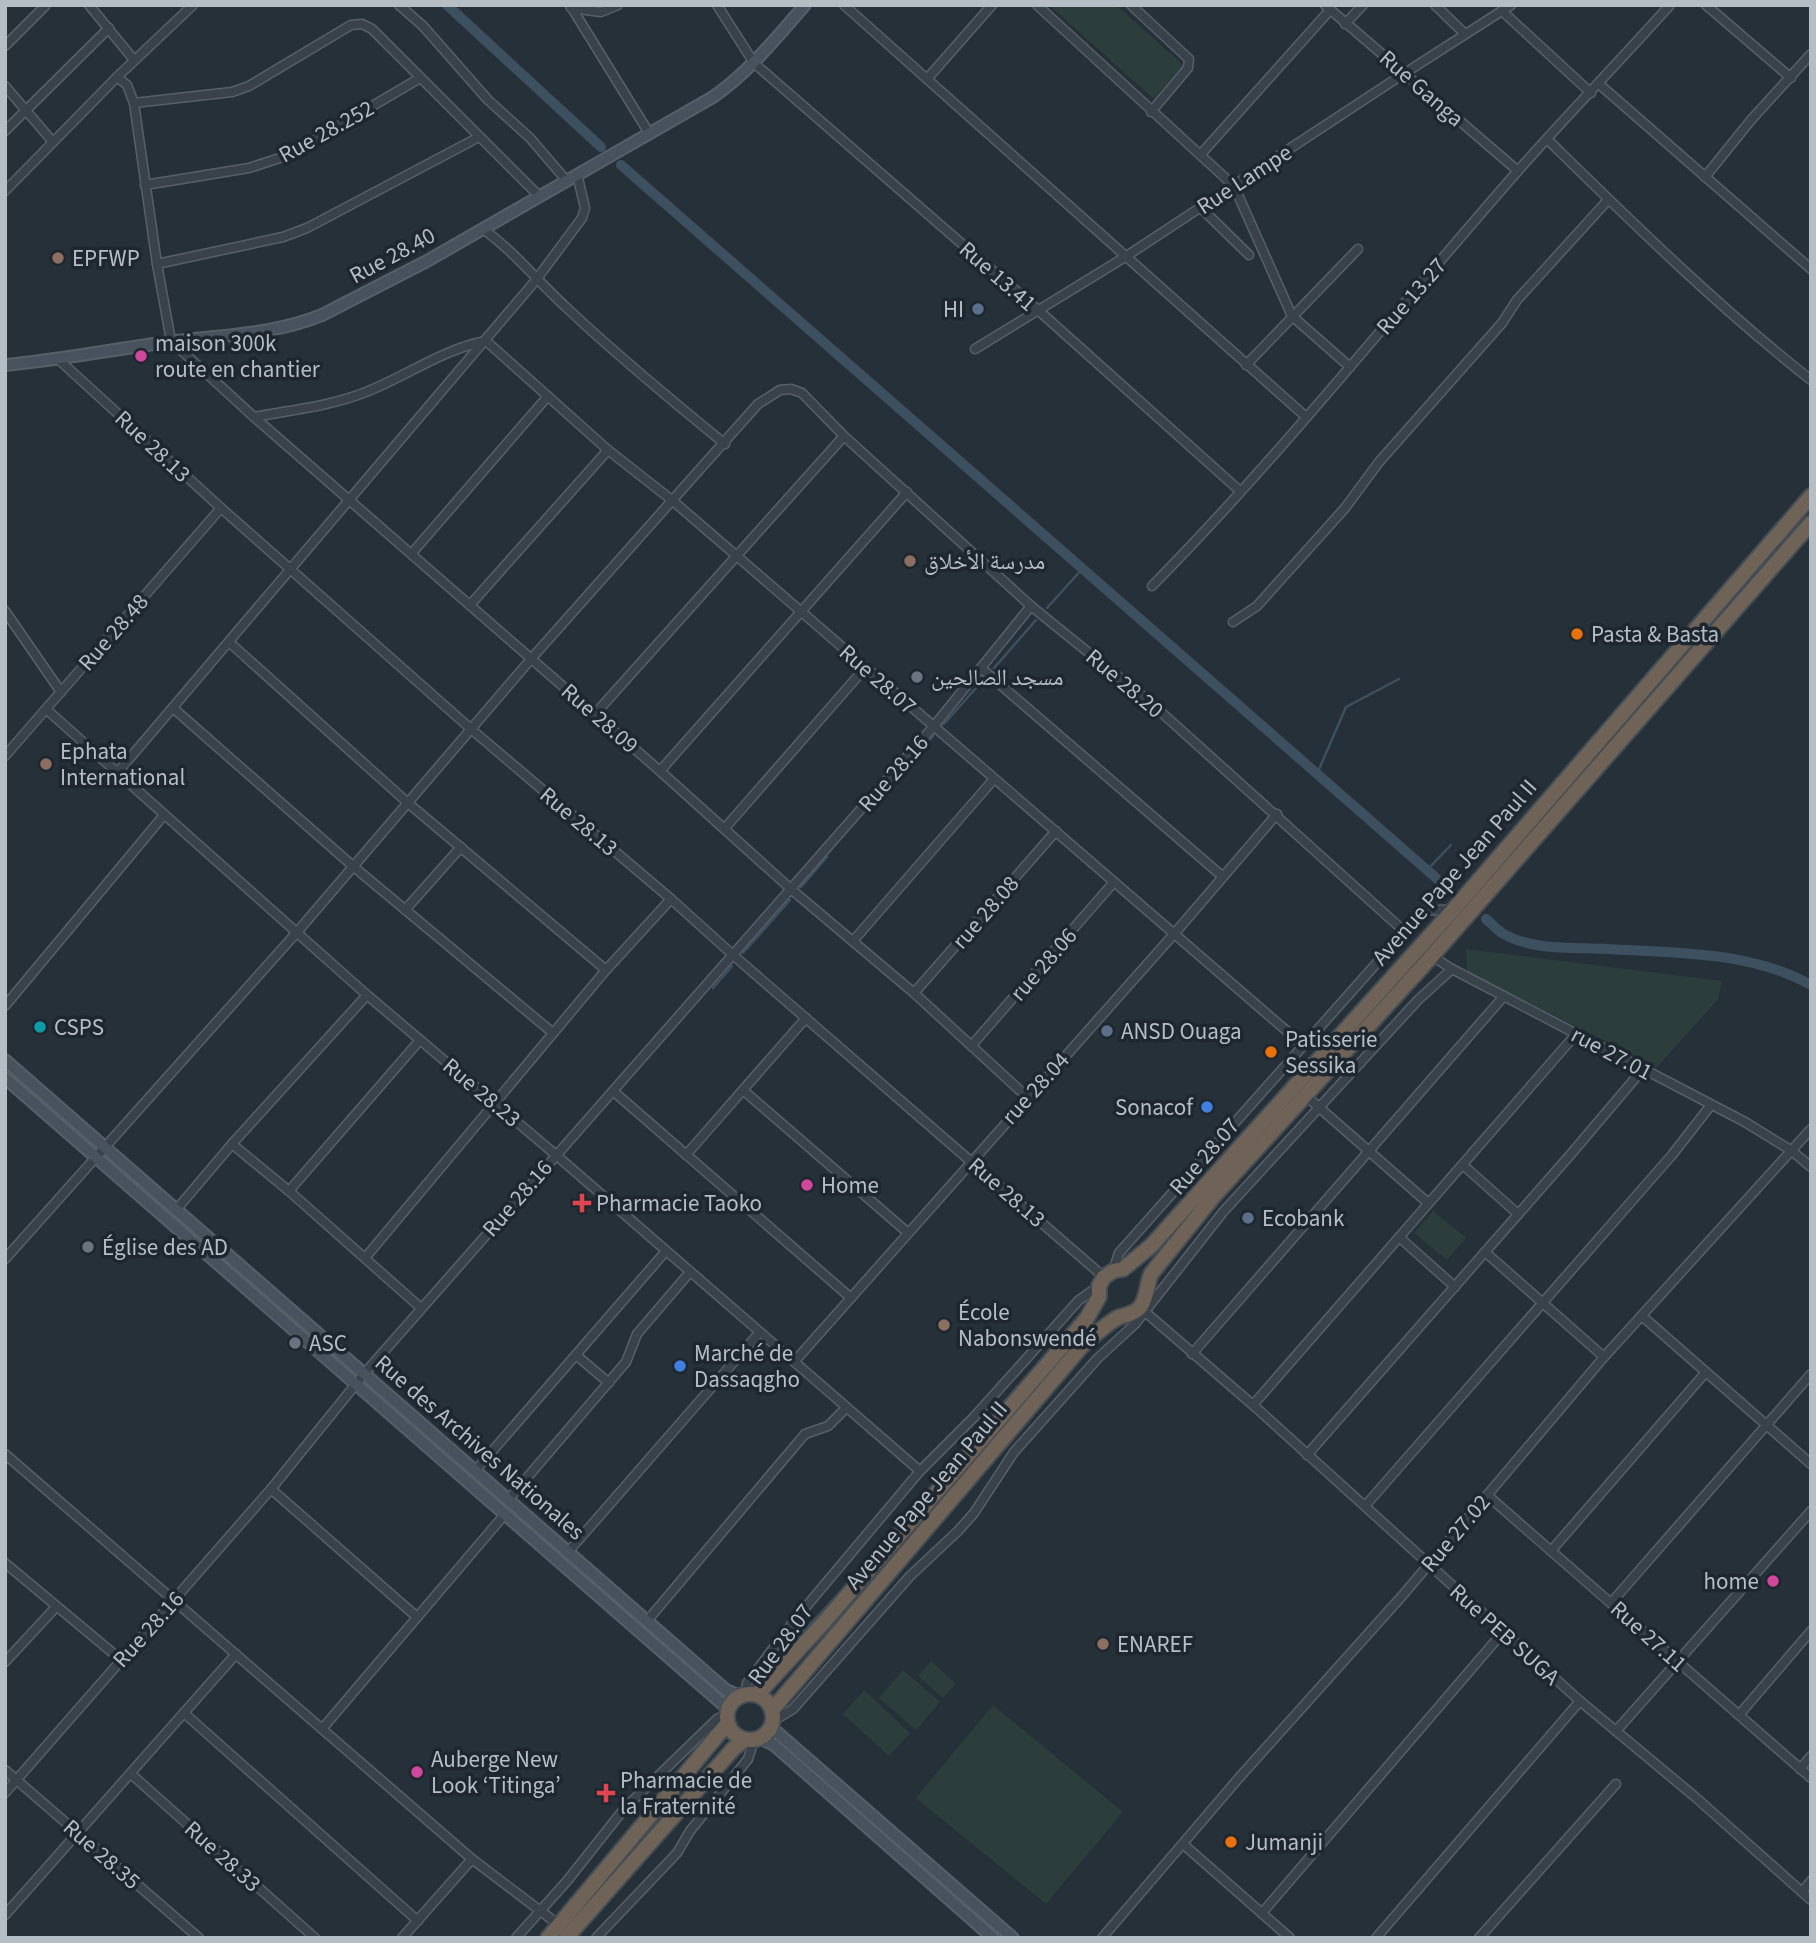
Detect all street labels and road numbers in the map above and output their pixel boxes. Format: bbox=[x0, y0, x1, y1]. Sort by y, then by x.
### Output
street label: Rue Ganga bbox=[1372, 42, 1471, 135]
street label: Rue 28.252 bbox=[273, 92, 380, 171]
street label: Rue Lampe bbox=[1190, 136, 1298, 223]
street label: Rue 28.40 bbox=[343, 219, 441, 292]
street label: Rue 13.41 bbox=[952, 233, 1044, 319]
street label: Rue 13.27 bbox=[1368, 250, 1454, 342]
street label: Rue 28.13 bbox=[107, 403, 198, 490]
street label: Rue 28.48 bbox=[70, 586, 156, 678]
street label: Rue 28.07 bbox=[832, 636, 924, 722]
street label: Rue 28.20 bbox=[1078, 641, 1171, 726]
street label: Rue 28.09 bbox=[554, 675, 646, 761]
street label: Rue 28.16 bbox=[850, 727, 936, 819]
street label: Avenue Pape Jean Paul II bbox=[1364, 772, 1545, 973]
street label: Rue 28.13 bbox=[532, 779, 625, 864]
street label: rue 28.08 bbox=[944, 868, 1027, 956]
street label: rue 28.06 bbox=[1002, 920, 1085, 1008]
street label: rue 27.01 bbox=[1565, 1018, 1658, 1089]
street label: rue 28.04 bbox=[994, 1045, 1077, 1132]
street label: Rue 28.23 bbox=[435, 1050, 528, 1135]
street label: Rue 28.07 bbox=[1161, 1110, 1247, 1202]
street label: Rue 28.13 bbox=[961, 1149, 1053, 1235]
street label: Rue 28.16 bbox=[474, 1152, 560, 1244]
street label: Rue des Archives Nationales bbox=[368, 1347, 592, 1548]
street label: Avenue Pape Jean Paul II bbox=[837, 1394, 1015, 1597]
street label: Rue 27.02 bbox=[1413, 1487, 1498, 1580]
street label: Rue PEB SUGA bbox=[1442, 1576, 1568, 1693]
street label: Rue 28.16 bbox=[105, 1584, 192, 1675]
street label: Rue 27.11 bbox=[1603, 1593, 1694, 1680]
street label: Rue 28.07 bbox=[740, 1597, 821, 1692]
street label: Rue 28.35 bbox=[56, 1811, 148, 1897]
street label: Rue 28.33 bbox=[177, 1813, 268, 1900]

